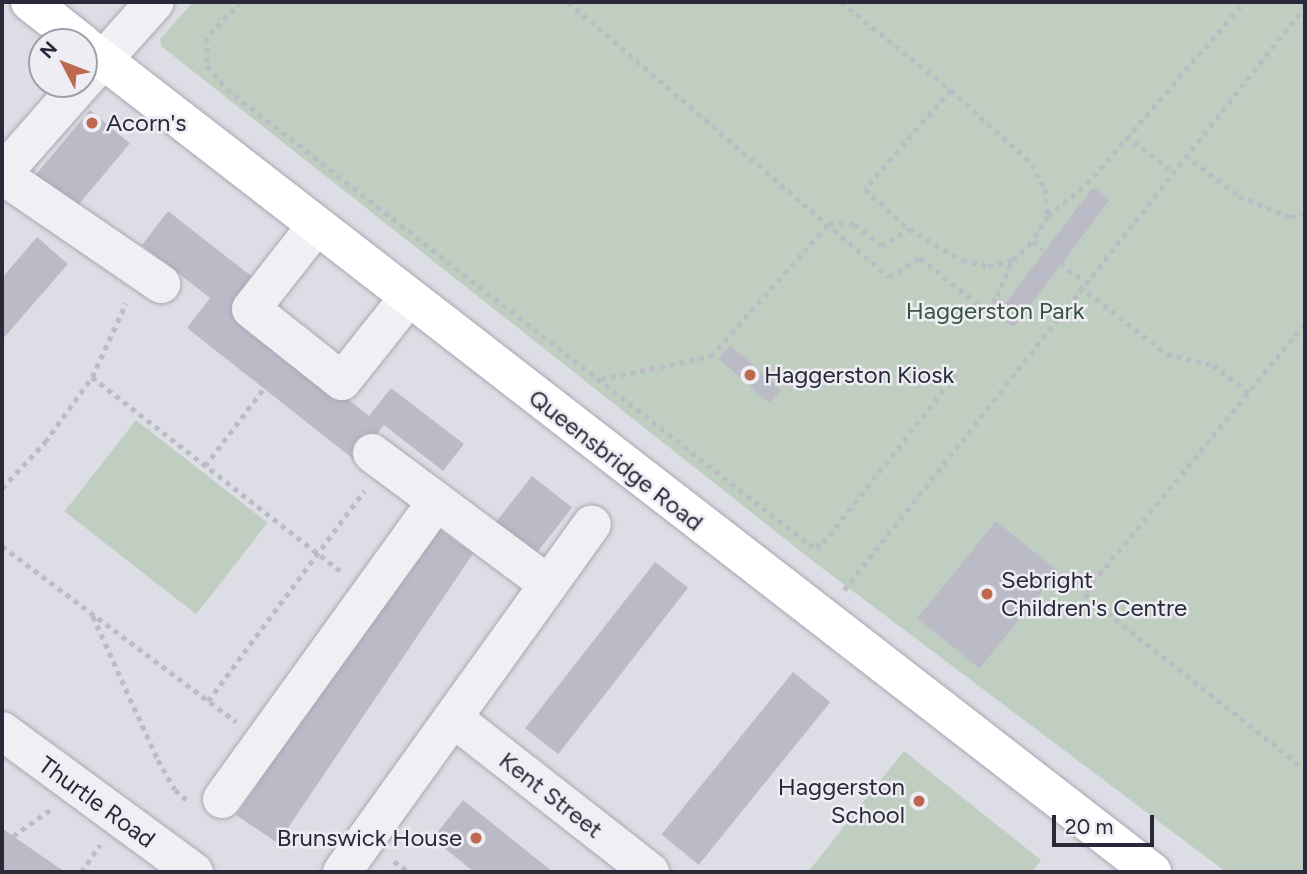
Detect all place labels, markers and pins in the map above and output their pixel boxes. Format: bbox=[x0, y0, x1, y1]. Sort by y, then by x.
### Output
place label: Acorn's bbox=[106, 109, 186, 137]
marker: Acorn's bbox=[84, 115, 100, 131]
place label: Haggerston Kiosk bbox=[764, 361, 954, 389]
marker: Haggerston Kiosk bbox=[742, 367, 758, 383]
place label: Sebright Children's Centre bbox=[1001, 566, 1187, 622]
marker: Sebright Children's Centre bbox=[979, 586, 995, 602]
place label: Haggerston School bbox=[778, 773, 905, 829]
marker: Haggerston School bbox=[911, 793, 927, 809]
place label: Brunswick House bbox=[277, 824, 462, 852]
marker: Brunswick House bbox=[468, 830, 484, 846]

